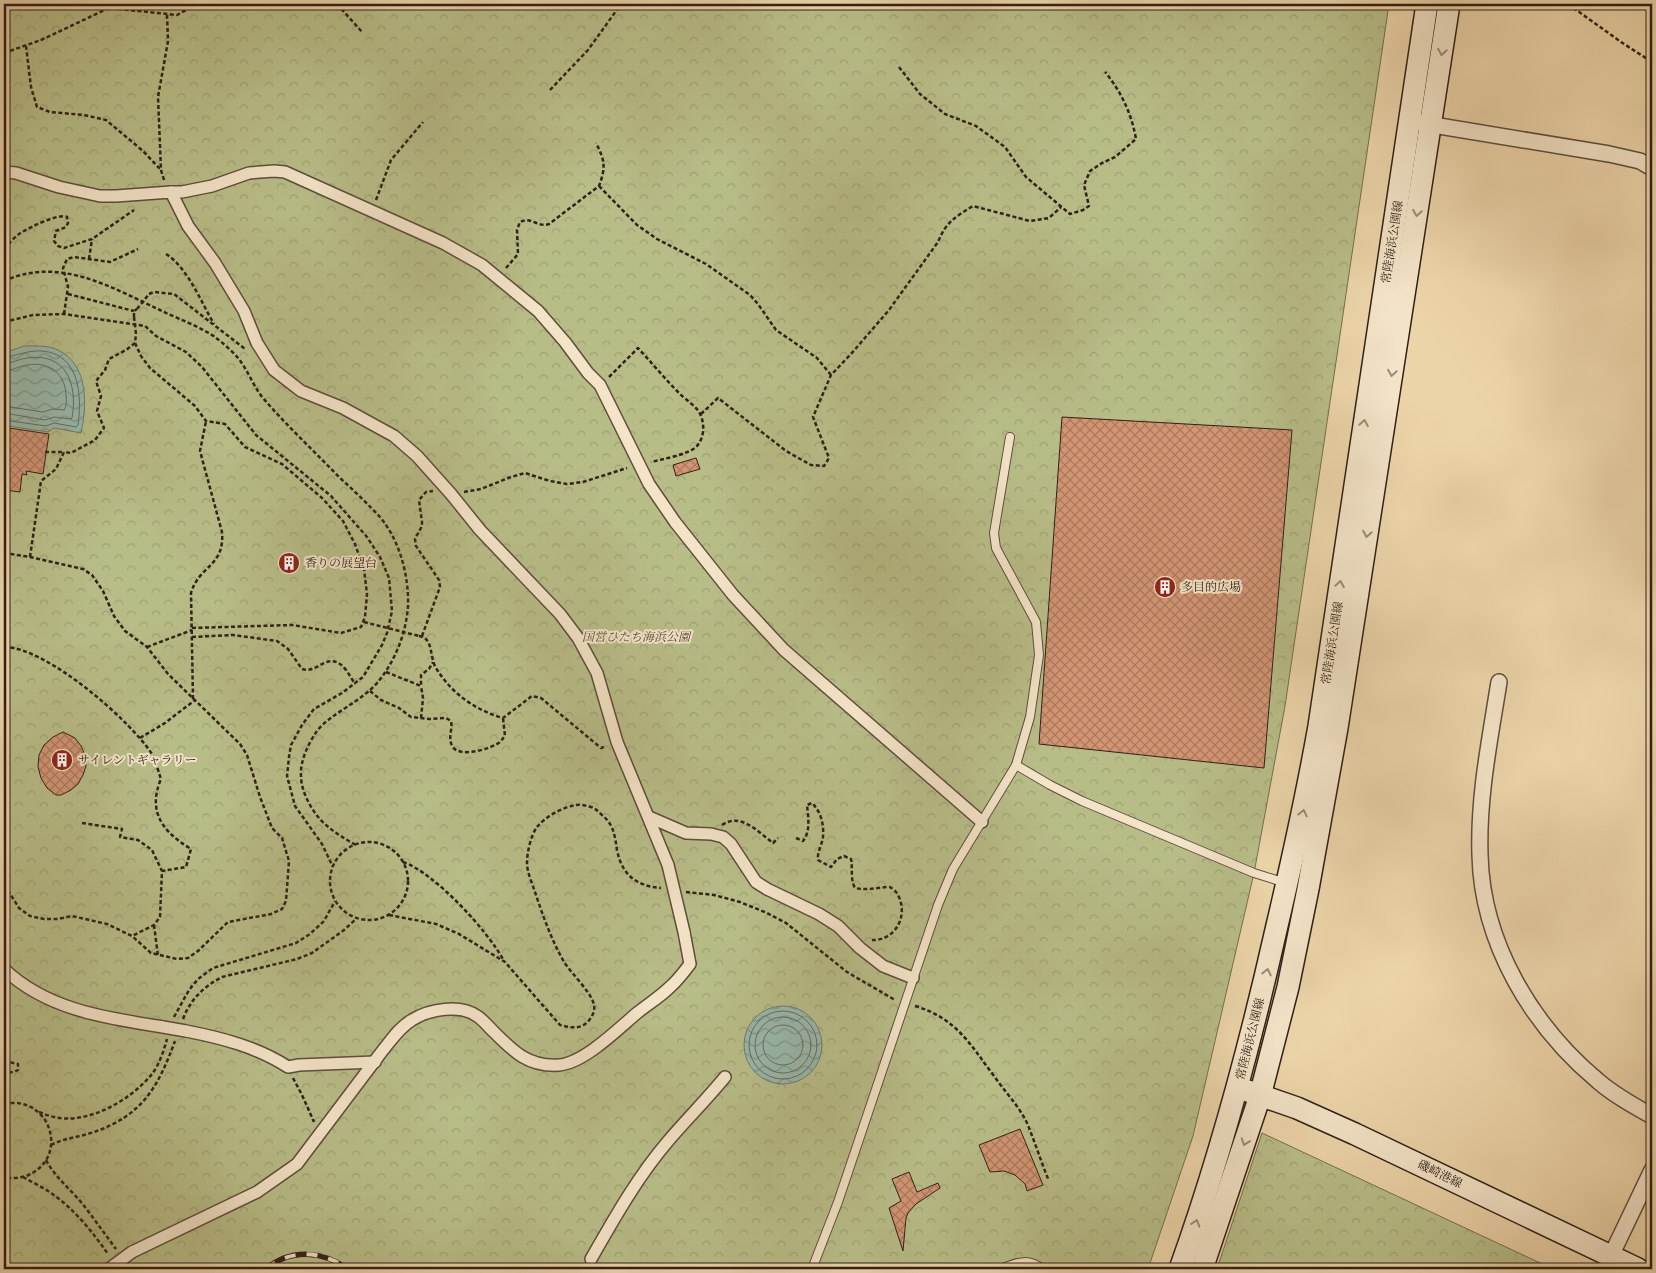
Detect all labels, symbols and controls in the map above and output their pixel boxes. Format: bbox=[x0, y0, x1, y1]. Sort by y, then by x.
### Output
one-way arrow bbox=[1437, 48, 1447, 56]
street label: 常陸海浜公園線 bbox=[1378, 199, 1405, 285]
one-way arrow bbox=[1412, 209, 1423, 217]
one-way arrow bbox=[1387, 369, 1398, 377]
one-way arrow bbox=[1359, 419, 1369, 428]
one-way arrow bbox=[1362, 530, 1373, 538]
building icon: 香りの展望台 bbox=[277, 551, 301, 575]
place label: 香りの展望台 bbox=[305, 555, 377, 570]
building icon: 多目的広場 bbox=[1153, 575, 1177, 599]
place label: 多目的広場 bbox=[1181, 579, 1241, 594]
one-way arrow bbox=[1335, 580, 1345, 588]
street label: 常陸海浜公園線 bbox=[1318, 600, 1345, 686]
park label: 国営ひたち海浜公園 bbox=[582, 629, 692, 644]
building icon: サイレントギャラリー bbox=[50, 748, 74, 772]
place label: サイレントギャラリー bbox=[78, 752, 197, 767]
one-way arrow bbox=[1297, 809, 1308, 818]
one-way arrow bbox=[1261, 967, 1272, 976]
street label: 常陸海浜公園線 bbox=[1232, 996, 1267, 1081]
one-way arrow bbox=[1240, 1137, 1250, 1146]
street label: 磯崎港線 bbox=[1415, 1156, 1465, 1191]
one-way arrow bbox=[1190, 1220, 1200, 1228]

